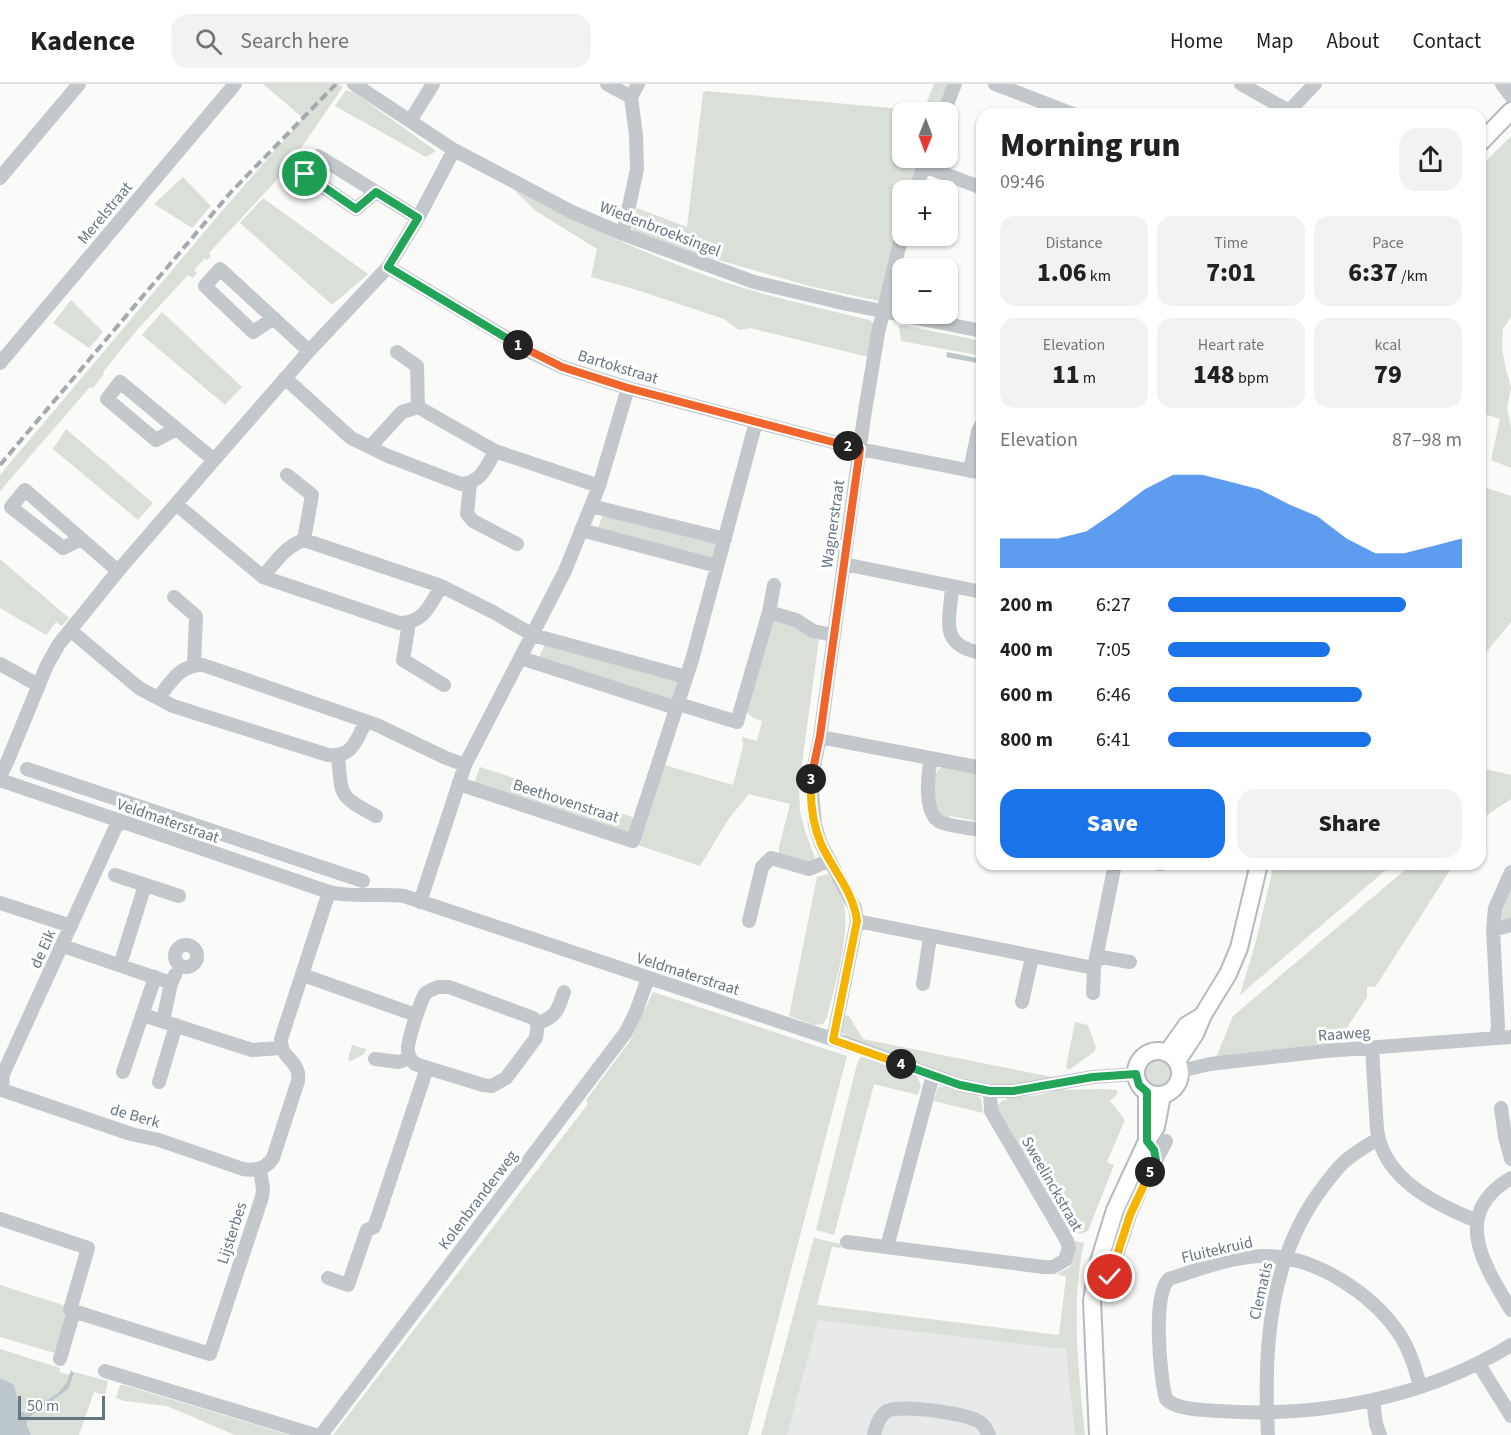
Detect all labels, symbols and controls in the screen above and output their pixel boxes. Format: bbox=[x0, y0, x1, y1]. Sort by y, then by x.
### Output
search box bbox=[171, 14, 591, 68]
text: Kadence bbox=[30, 21, 135, 61]
icon: search bbox=[192, 25, 225, 58]
text: Search here bbox=[240, 25, 349, 57]
text: Home bbox=[1170, 26, 1223, 56]
text: Map bbox=[1256, 26, 1294, 56]
text: About bbox=[1327, 26, 1379, 56]
text: Contact bbox=[1412, 26, 1481, 56]
north arrow bbox=[892, 102, 958, 168]
map controls bbox=[892, 102, 958, 324]
text: Morning run bbox=[1000, 122, 1180, 169]
button: share bbox=[1399, 128, 1462, 191]
pin bbox=[279, 148, 330, 199]
icon: arrive bbox=[288, 157, 321, 190]
text: 09:46 bbox=[1000, 168, 1045, 196]
street label: Merelstraat bbox=[72, 177, 138, 249]
button: + bbox=[892, 180, 958, 246]
street label: Wiedenbroeksingel bbox=[596, 196, 724, 262]
text: Distance bbox=[1046, 232, 1102, 254]
text: Time bbox=[1214, 232, 1248, 254]
text: Pace bbox=[1372, 232, 1404, 254]
text: 1.06 bbox=[1037, 254, 1087, 291]
text: 7:01 bbox=[1206, 254, 1256, 291]
text: 6:37 bbox=[1348, 254, 1398, 291]
button: − bbox=[892, 258, 958, 324]
text: km bbox=[1087, 265, 1111, 287]
text: /km bbox=[1398, 265, 1428, 287]
pin: 1 bbox=[503, 330, 533, 360]
text: 1 bbox=[514, 334, 522, 356]
text: Elevation bbox=[1043, 334, 1105, 356]
text: Heart rate bbox=[1198, 334, 1264, 356]
text: kcal bbox=[1375, 334, 1401, 356]
street label: Bartokstraat bbox=[575, 344, 662, 390]
text: 11 bbox=[1052, 356, 1080, 393]
text: 148 bbox=[1193, 356, 1235, 393]
text: 79 bbox=[1374, 356, 1402, 393]
text: m bbox=[1080, 367, 1096, 389]
text: bpm bbox=[1235, 367, 1269, 389]
text: Elevation bbox=[1000, 426, 1078, 454]
text: 87–98 m bbox=[1392, 426, 1462, 454]
pin: 2 bbox=[833, 431, 863, 461]
text: 2 bbox=[844, 435, 852, 457]
street label: Wagnerstraat bbox=[816, 478, 850, 570]
text: 200 m bbox=[1000, 591, 1053, 619]
text: 6:27 bbox=[1096, 591, 1131, 619]
text: 400 m bbox=[1000, 636, 1053, 664]
text: 7:05 bbox=[1096, 636, 1131, 664]
text: 600 m bbox=[1000, 681, 1053, 709]
text: 6:46 bbox=[1096, 681, 1131, 709]
text: 800 m bbox=[1000, 726, 1053, 754]
text: 6:41 bbox=[1096, 726, 1131, 754]
pin: 3 bbox=[796, 764, 826, 794]
text: 3 bbox=[807, 768, 815, 790]
street label: Beethovenstraat bbox=[510, 774, 622, 829]
button: Save bbox=[1000, 789, 1225, 858]
button: Share bbox=[1237, 789, 1462, 858]
street label: Veldmaterstraat bbox=[114, 793, 223, 849]
street label: de Eik bbox=[25, 926, 61, 972]
street label: Veldmaterstraat bbox=[634, 947, 743, 1001]
street label: Raaweg bbox=[1317, 1021, 1371, 1047]
pin: 4 bbox=[886, 1049, 916, 1079]
text: 4 bbox=[897, 1053, 905, 1075]
street label: de Berk bbox=[108, 1098, 163, 1134]
street label: Sweelinckstraat bbox=[1016, 1133, 1088, 1236]
street label: Kolenbranderweg bbox=[433, 1146, 523, 1254]
pin: 5 bbox=[1135, 1157, 1165, 1187]
text: 5 bbox=[1146, 1161, 1154, 1183]
street label: Lijsterbes bbox=[212, 1199, 252, 1267]
street label: Fluitekruid bbox=[1179, 1231, 1255, 1269]
pin bbox=[1084, 1251, 1135, 1302]
icon: check bbox=[1093, 1260, 1126, 1293]
street label: Clematis bbox=[1244, 1260, 1278, 1322]
scale bar bbox=[18, 1393, 105, 1420]
text: 50 m bbox=[27, 1395, 59, 1417]

